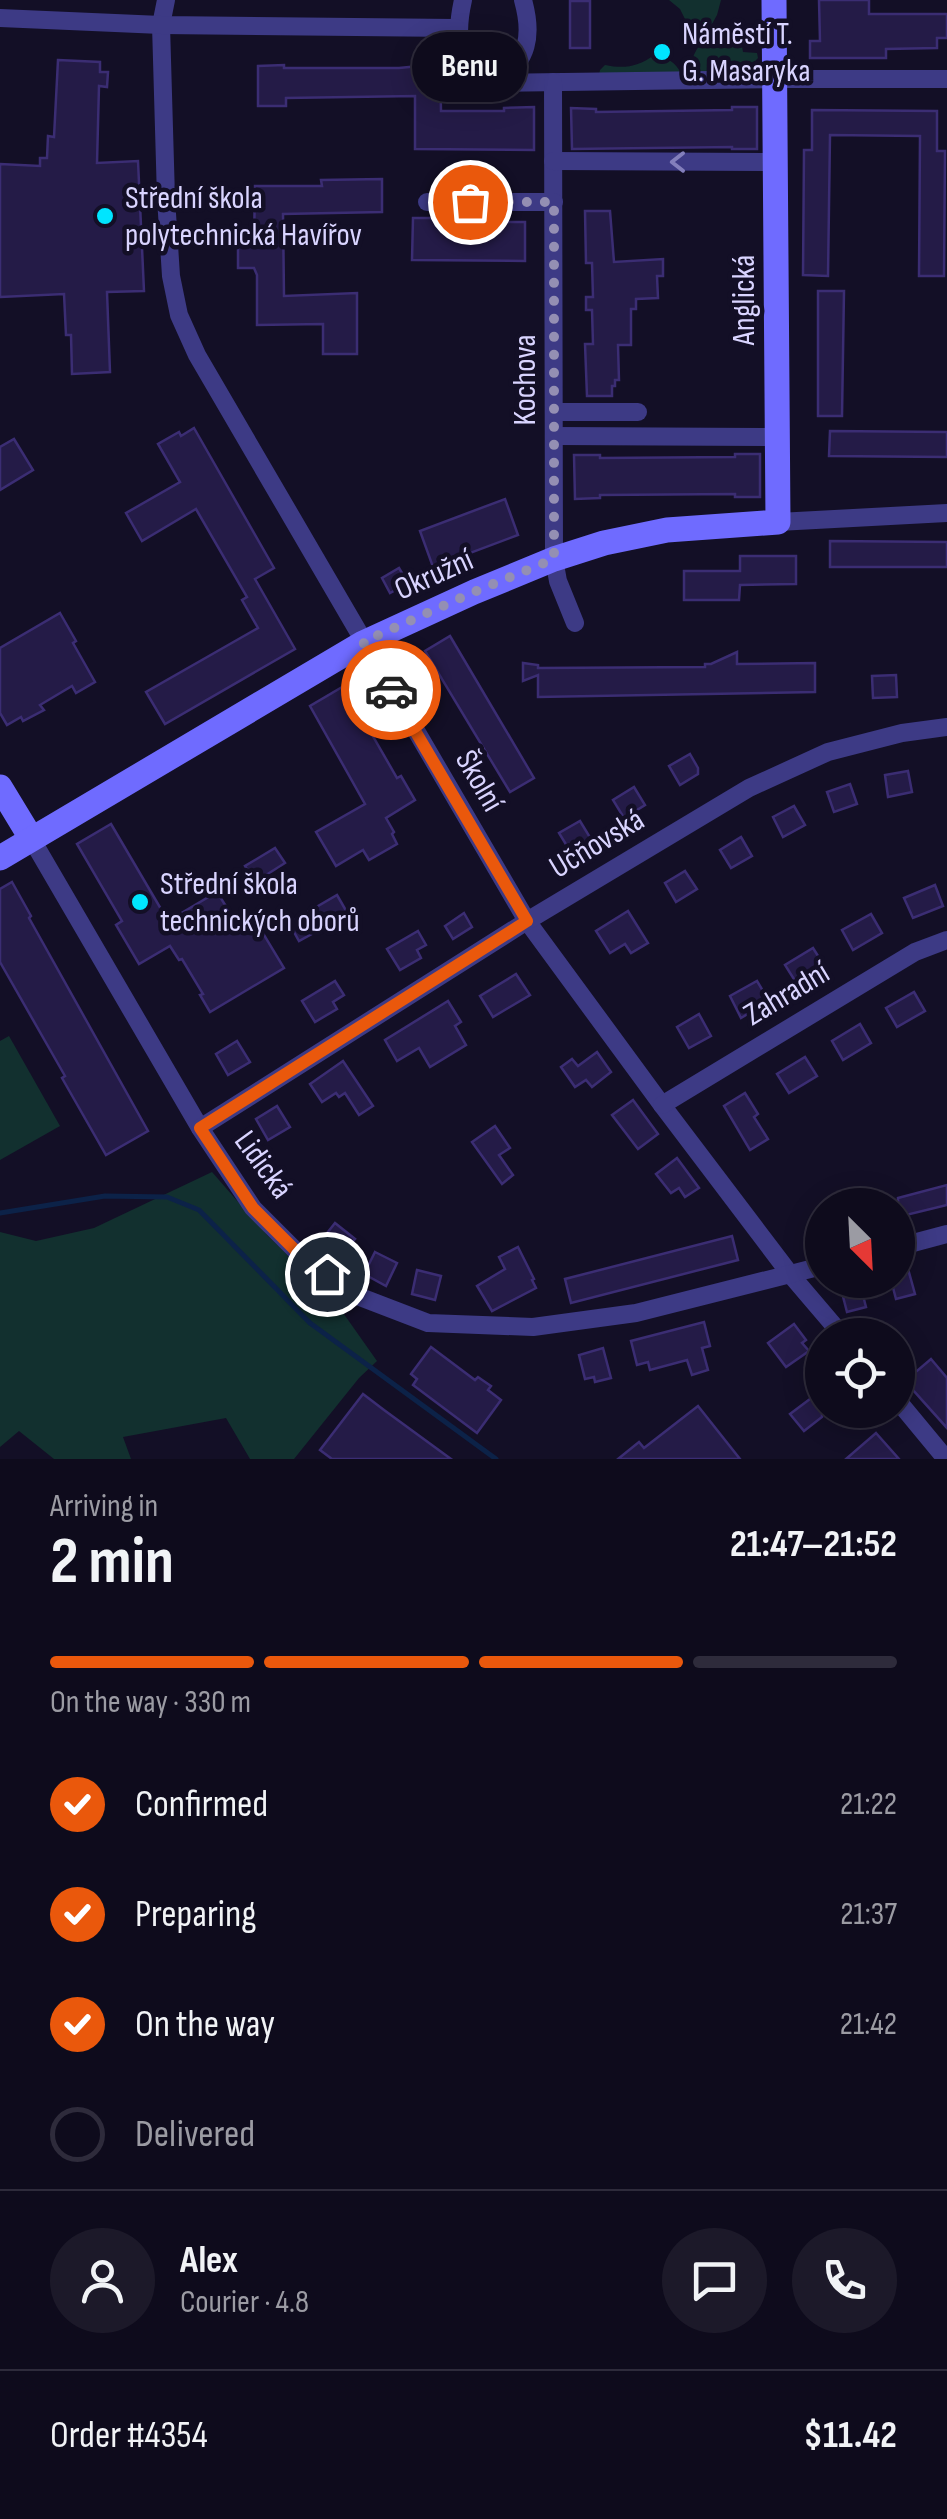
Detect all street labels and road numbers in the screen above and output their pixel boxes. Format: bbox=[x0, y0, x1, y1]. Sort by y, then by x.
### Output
street label: Anglická bbox=[725, 255, 764, 346]
street label: Kochova bbox=[506, 335, 545, 425]
street label: Okružní bbox=[389, 541, 479, 609]
street label: Školní bbox=[446, 743, 512, 819]
street label: Učňovská bbox=[543, 801, 651, 887]
street label: Zahradní bbox=[737, 953, 837, 1035]
street label: Lidická bbox=[225, 1123, 301, 1207]

